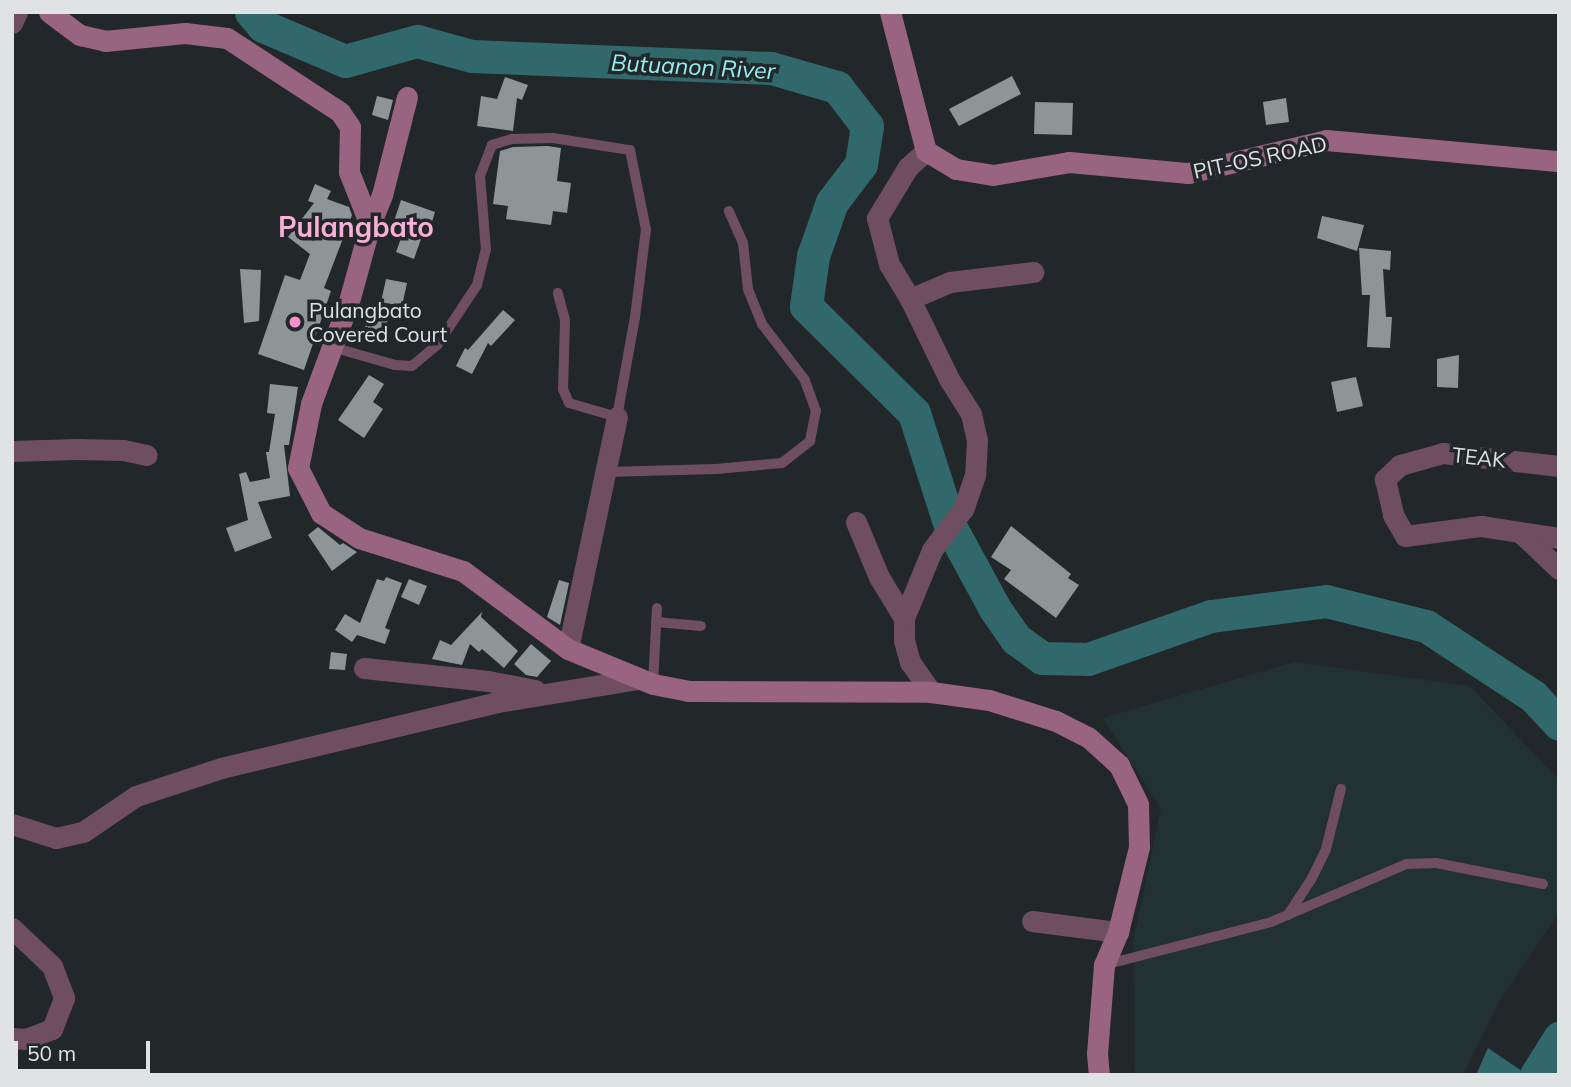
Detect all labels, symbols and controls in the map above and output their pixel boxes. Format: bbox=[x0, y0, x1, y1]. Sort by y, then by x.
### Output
water label: Butuanon River bbox=[610, 49, 776, 85]
street label: PIT-OS ROAD bbox=[1191, 131, 1329, 183]
district label: Pulangbato bbox=[278, 210, 434, 244]
place label: Pulangbato Covered Court bbox=[309, 297, 447, 347]
marker: Pulangbato Covered Court bbox=[287, 314, 303, 330]
street label: TEAK bbox=[1451, 442, 1507, 472]
scale bar bbox=[18, 1028, 154, 1072]
text: 50 m bbox=[27, 1040, 76, 1066]

